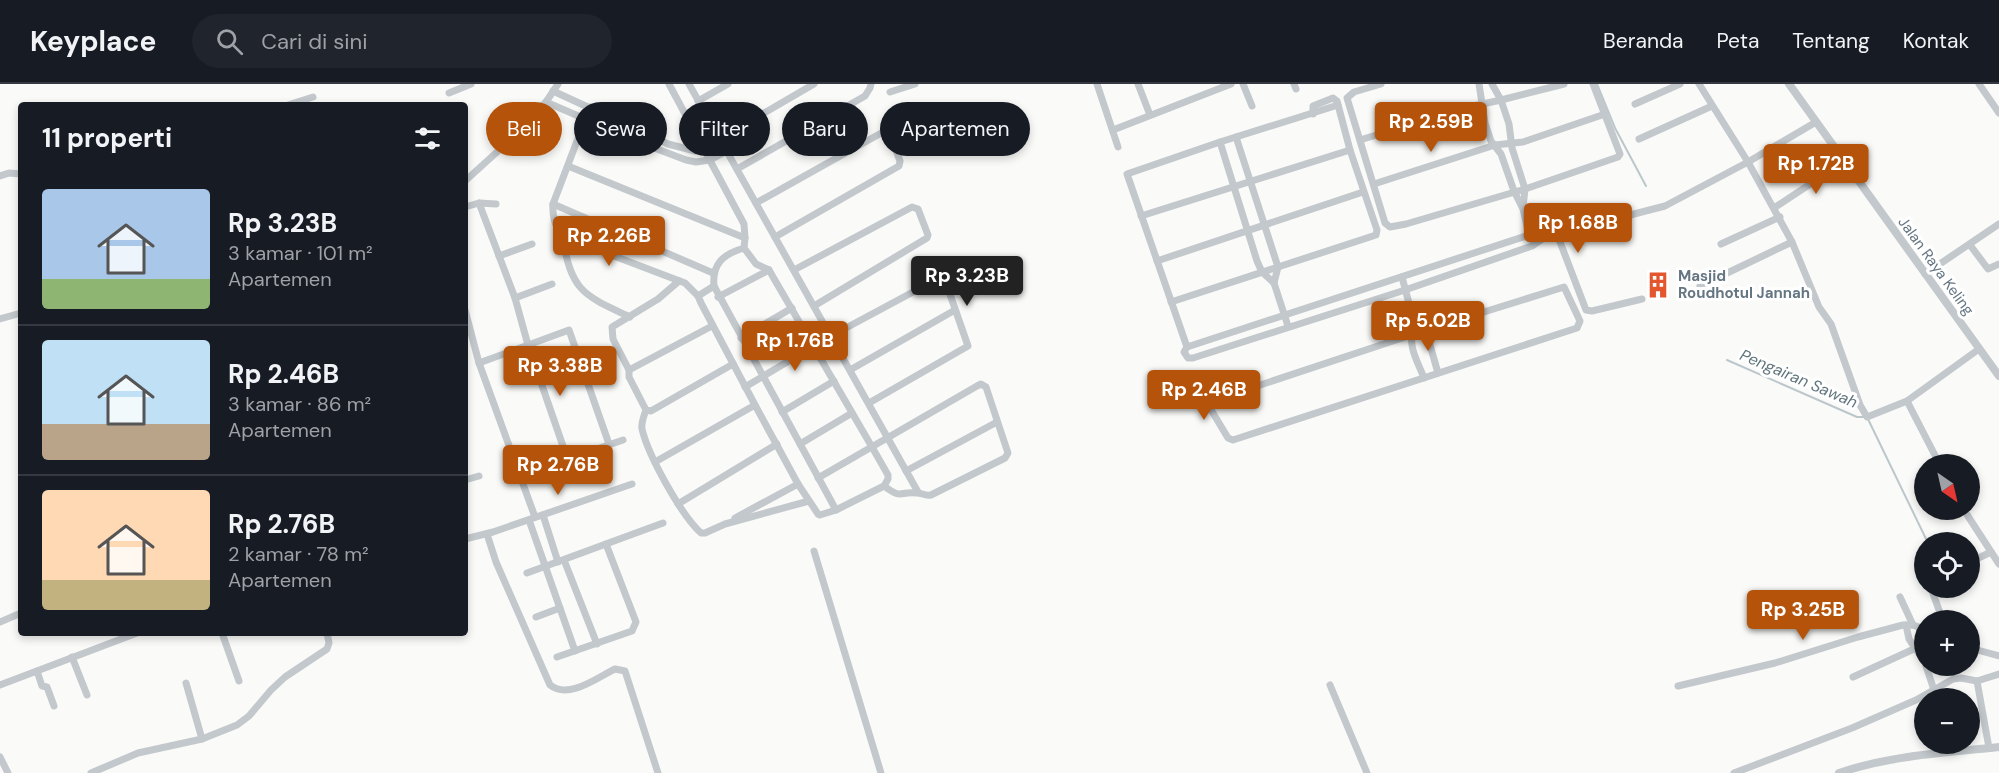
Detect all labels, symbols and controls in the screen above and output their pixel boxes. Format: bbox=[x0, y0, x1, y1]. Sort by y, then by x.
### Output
search box bbox=[192, 14, 612, 68]
text: Keyplace bbox=[30, 23, 156, 60]
icon: search bbox=[213, 25, 246, 58]
text: Cari di sini bbox=[261, 27, 367, 56]
text: Beranda bbox=[1603, 27, 1684, 55]
text: Peta bbox=[1717, 27, 1759, 55]
text: Tentang bbox=[1792, 27, 1870, 55]
text: Kontak bbox=[1903, 27, 1969, 55]
chip: Beli bbox=[486, 102, 562, 156]
chip: Sewa bbox=[574, 102, 667, 156]
chip: Filter bbox=[679, 102, 770, 156]
chip: Baru bbox=[782, 102, 868, 156]
chip: Apartemen bbox=[880, 102, 1030, 156]
pin: Rp 2.59B bbox=[1369, 102, 1493, 153]
text: Rp 2.59B bbox=[1389, 108, 1473, 134]
text: 11 properti bbox=[42, 121, 172, 155]
icon: filters bbox=[411, 122, 444, 155]
pin: Rp 1.72B bbox=[1754, 144, 1878, 195]
text: Rp 1.72B bbox=[1778, 150, 1854, 176]
pin: Rp 1.68B bbox=[1516, 203, 1640, 254]
text: Rp 3.23B bbox=[228, 206, 337, 240]
text: Rp 1.68B bbox=[1538, 209, 1618, 235]
icon: home bbox=[90, 213, 162, 285]
street label: Jalan Raya Keling bbox=[1893, 213, 1979, 319]
pin: Rp 2.26B bbox=[547, 216, 671, 267]
text: Rp 2.26B bbox=[567, 222, 651, 248]
text: 3 kamar · 101 m² bbox=[228, 240, 373, 266]
pin: Rp 3.23B bbox=[905, 256, 1029, 307]
text: Rp 3.23B bbox=[925, 262, 1009, 288]
text: Apartemen bbox=[228, 266, 332, 292]
place label: Masjid Roudhotul Jannah bbox=[1678, 266, 1810, 303]
building icon: Masjid Roudhotul Jannah bbox=[1643, 270, 1673, 300]
pin: Rp 5.02B bbox=[1366, 301, 1490, 352]
text: Rp 5.02B bbox=[1385, 307, 1471, 333]
pin: Rp 1.76B bbox=[733, 321, 857, 372]
text: Rp 1.76B bbox=[756, 327, 834, 353]
water label: Pengairan Sawah bbox=[1737, 344, 1861, 413]
pin: Rp 3.38B bbox=[498, 346, 622, 397]
text: Rp 3.38B bbox=[518, 352, 603, 378]
text: Rp 2.46B bbox=[228, 357, 339, 391]
icon: home bbox=[90, 364, 162, 436]
pin: Rp 2.46B bbox=[1142, 370, 1266, 421]
text: Rp 2.46B bbox=[1161, 376, 1247, 402]
text: 3 kamar · 86 m² bbox=[228, 391, 371, 417]
text: Apartemen bbox=[228, 417, 332, 443]
pin: Rp 2.76B bbox=[496, 445, 620, 496]
text: Rp 2.76B bbox=[517, 451, 599, 477]
north arrow bbox=[1914, 454, 1980, 520]
map controls bbox=[1914, 454, 1980, 754]
text: Rp 2.76B bbox=[228, 507, 335, 541]
icon: home bbox=[90, 514, 162, 586]
button: locate bbox=[1914, 532, 1980, 598]
text: 2 kamar · 78 m² bbox=[228, 541, 369, 567]
text: Apartemen bbox=[228, 567, 332, 593]
pin: Rp 3.25B bbox=[1741, 590, 1865, 641]
text: Rp 3.25B bbox=[1761, 596, 1845, 622]
button: + bbox=[1914, 610, 1980, 676]
button: − bbox=[1914, 688, 1980, 754]

